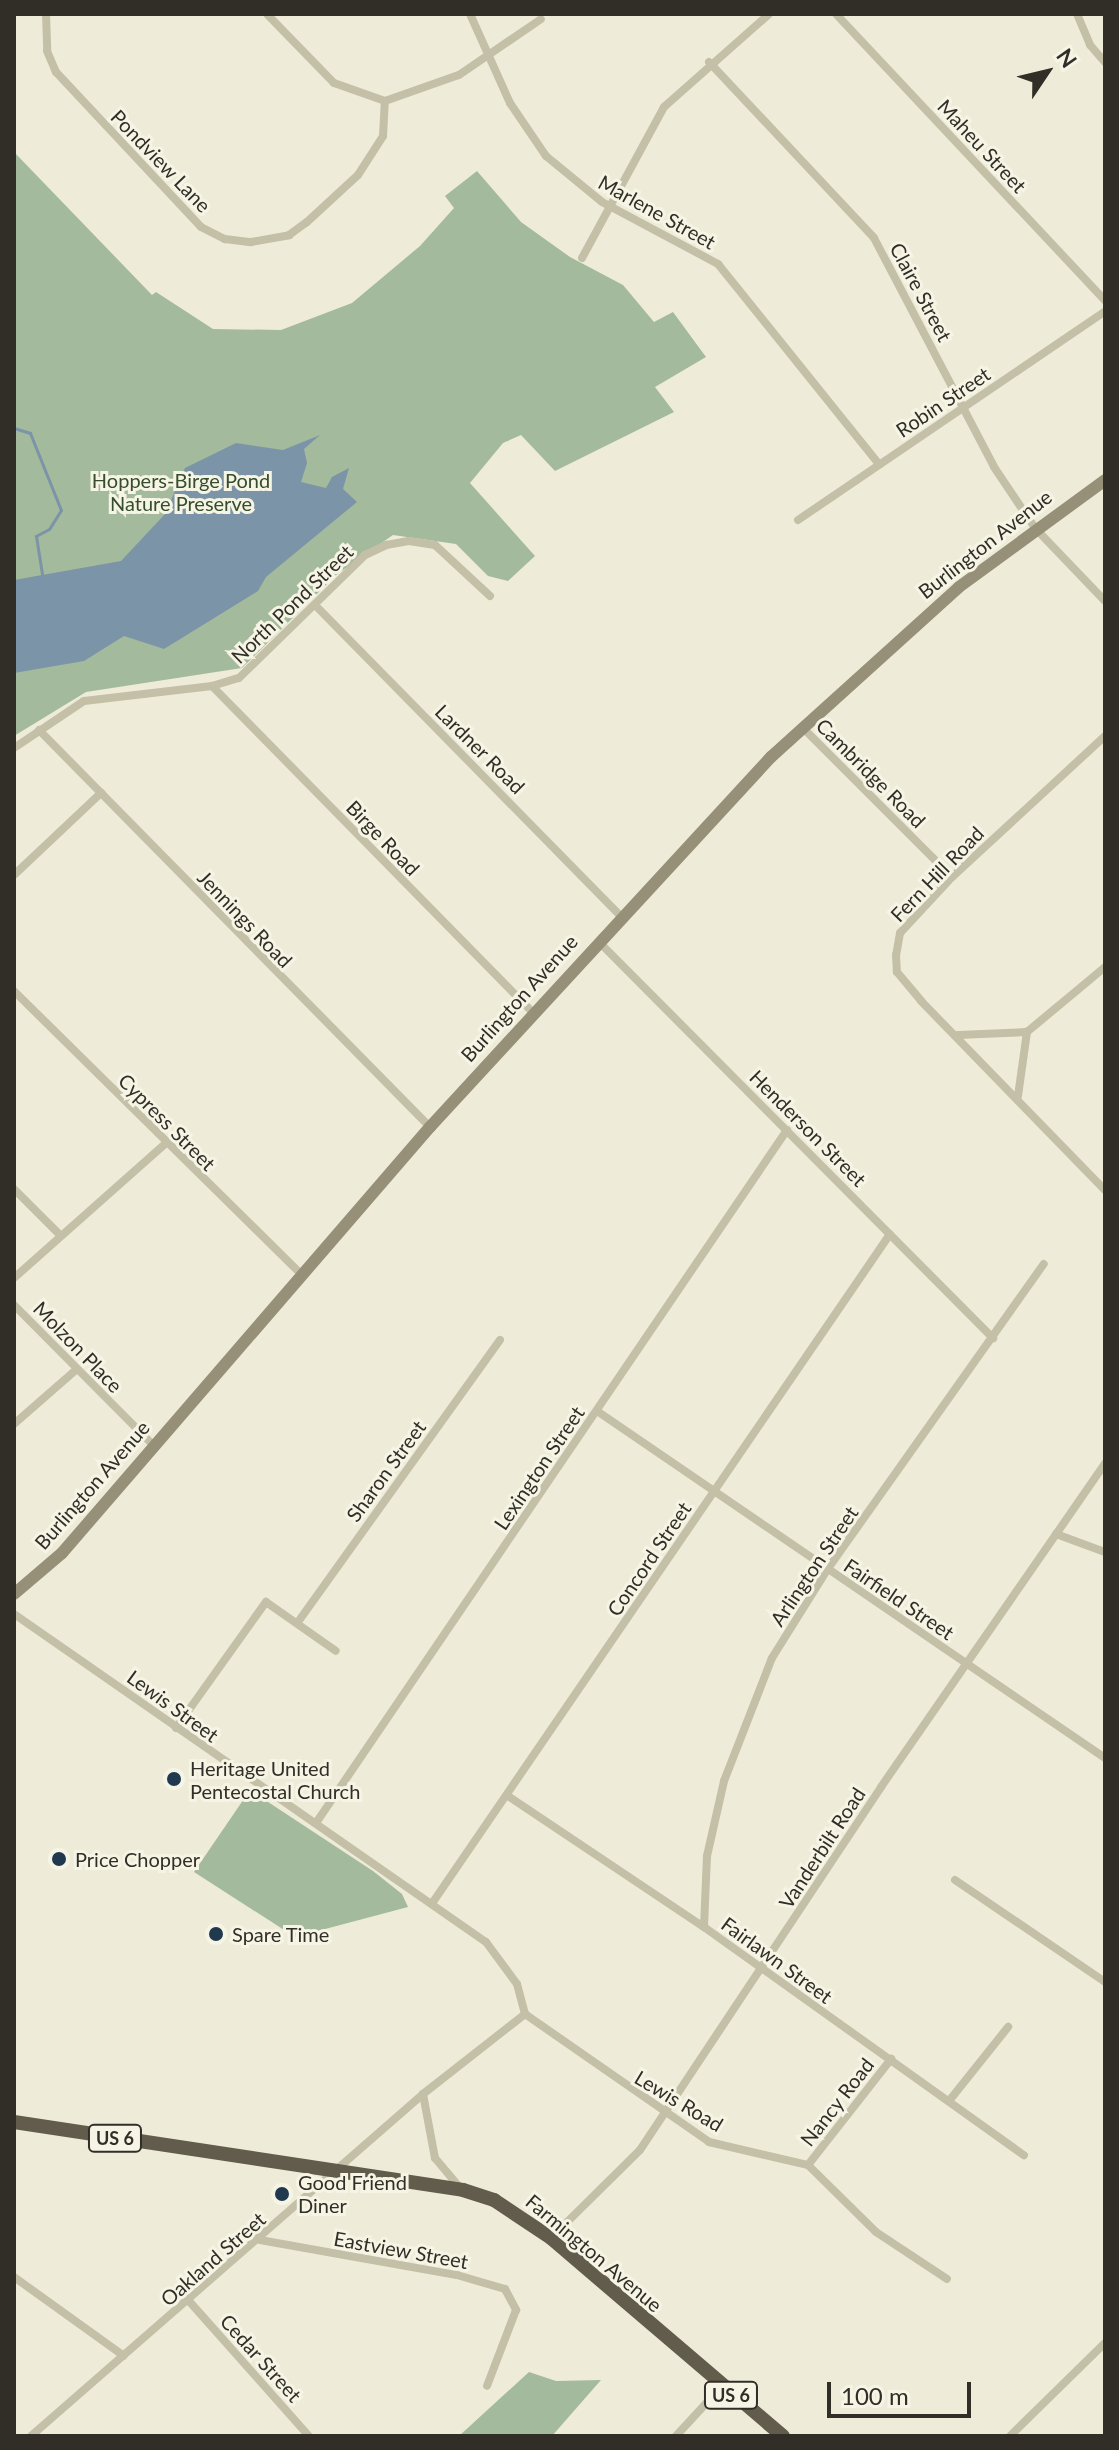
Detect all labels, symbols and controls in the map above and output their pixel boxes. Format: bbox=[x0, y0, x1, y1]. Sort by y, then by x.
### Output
north arrow bbox=[1007, 32, 1087, 112]
text: N bbox=[1051, 43, 1083, 73]
street label: Maheu Street bbox=[933, 94, 1031, 198]
street label: Pondview Lane bbox=[106, 105, 216, 217]
street label: Marlene Street bbox=[594, 170, 720, 254]
street label: Claire Street bbox=[885, 239, 957, 345]
street label: Robin Street bbox=[891, 362, 995, 442]
park label: Hoppers-Birge Pond Nature Preserve bbox=[92, 469, 270, 516]
street label: Burlington Avenue bbox=[913, 484, 1057, 604]
street label: North Pond Street bbox=[226, 540, 358, 668]
street label: Lardner Road bbox=[430, 699, 530, 799]
street label: Cambridge Road bbox=[811, 713, 931, 833]
street label: Birge Road bbox=[341, 796, 425, 880]
street label: Fern Hill Road bbox=[886, 821, 988, 927]
street label: Jennings Road bbox=[193, 866, 297, 972]
street label: Burlington Avenue bbox=[455, 929, 583, 1067]
street label: Henderson Street bbox=[745, 1065, 871, 1191]
street label: Cypress Street bbox=[114, 1069, 220, 1175]
street label: Molzon Place bbox=[29, 1296, 127, 1398]
street label: Lexington Street bbox=[489, 1402, 589, 1534]
street label: Burlington Avenue bbox=[29, 1416, 155, 1554]
street label: Sharon Street bbox=[341, 1416, 431, 1526]
street label: Concord Street bbox=[602, 1497, 696, 1621]
street label: Arlington Street bbox=[765, 1502, 863, 1630]
street label: Fairfield Street bbox=[839, 1553, 959, 1645]
street label: Lewis Street bbox=[123, 1665, 223, 1747]
place label: Heritage United Pentecostal Church bbox=[190, 1756, 360, 1803]
marker: Heritage United Pentecostal Church bbox=[165, 1770, 183, 1788]
street label: Vanderbilt Road bbox=[774, 1783, 870, 1913]
place label: Price Chopper bbox=[75, 1847, 200, 1871]
marker: Price Chopper bbox=[50, 1850, 68, 1868]
street label: Fairlawn Street bbox=[717, 1912, 837, 2008]
place label: Spare Time bbox=[232, 1922, 330, 1946]
marker: Spare Time bbox=[207, 1925, 225, 1943]
street label: Nancy Road bbox=[795, 2053, 879, 2151]
street label: Lewis Road bbox=[631, 2065, 727, 2137]
road number: US 6 bbox=[87, 2124, 143, 2152]
place label: Good Friend Diner bbox=[298, 2170, 407, 2217]
marker: Good Friend Diner bbox=[273, 2185, 291, 2203]
street label: Farmington Avenue bbox=[521, 2189, 667, 2317]
street label: Oakland Street bbox=[156, 2207, 270, 2311]
street label: Eastview Street bbox=[332, 2226, 470, 2274]
street label: Cedar Street bbox=[215, 2309, 307, 2407]
scale bar bbox=[831, 2366, 975, 2416]
road number: US 6 bbox=[703, 2381, 759, 2409]
text: 100 m bbox=[841, 2381, 909, 2410]

